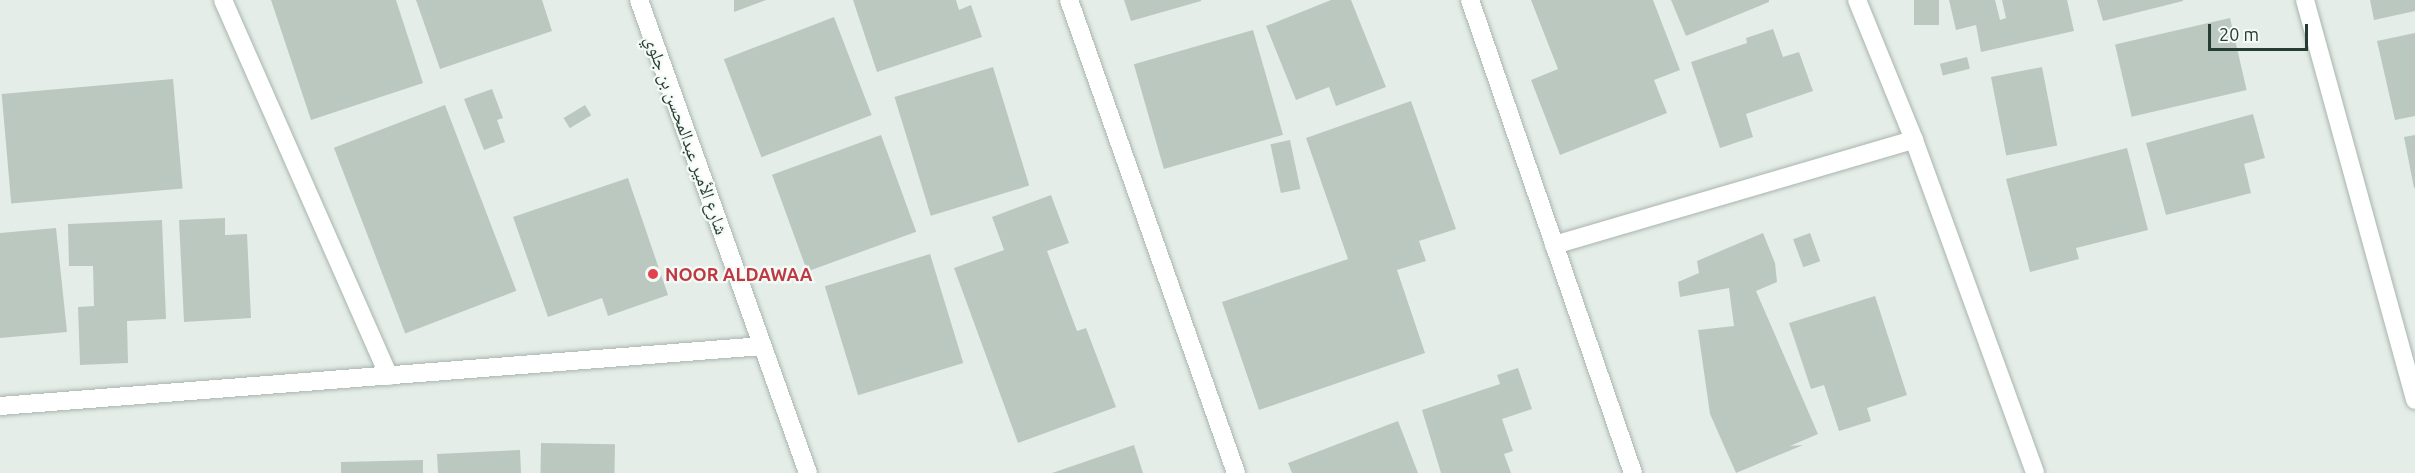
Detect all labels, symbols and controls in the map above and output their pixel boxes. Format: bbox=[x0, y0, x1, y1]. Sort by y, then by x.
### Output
scale bar bbox=[2211, 12, 2312, 50]
text: 20 m bbox=[2219, 24, 2259, 44]
street label: شارع الأمير عبدالمحسن بن جلوي bbox=[641, 33, 733, 237]
place label: NOOR ALDAWAA bbox=[665, 263, 813, 285]
marker: NOOR ALDAWAA bbox=[646, 267, 660, 281]

